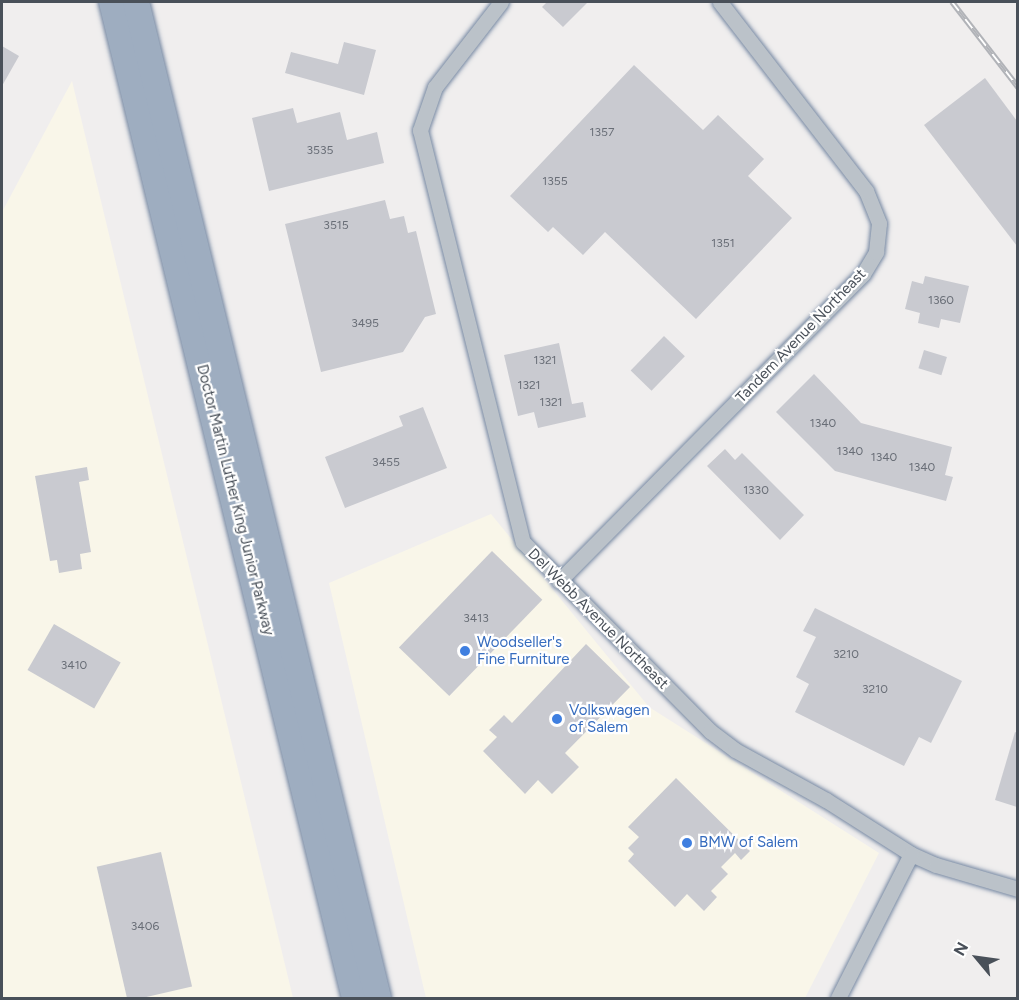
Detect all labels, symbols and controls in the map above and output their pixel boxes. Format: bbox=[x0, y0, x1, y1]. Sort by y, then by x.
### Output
house number: 1357 bbox=[590, 126, 614, 140]
house number: 3535 bbox=[307, 144, 333, 158]
house number: 1355 bbox=[542, 175, 568, 189]
house number: 3515 bbox=[323, 219, 349, 233]
house number: 1351 bbox=[711, 237, 735, 251]
street label: Tandem Avenue Northeast bbox=[732, 265, 870, 407]
house number: 1360 bbox=[928, 294, 954, 308]
house number: 3495 bbox=[351, 317, 379, 331]
house number: 1321 bbox=[533, 354, 557, 368]
street label: Doctor Martin Luther King Junior Parkway bbox=[193, 363, 277, 637]
house number: 1321 bbox=[517, 379, 541, 393]
house number: 1321 bbox=[539, 396, 563, 410]
house number: 1340 bbox=[810, 417, 836, 431]
house number: 1340 bbox=[837, 445, 863, 459]
house number: 1340 bbox=[871, 451, 897, 465]
house number: 3455 bbox=[372, 456, 400, 470]
house number: 1340 bbox=[909, 461, 935, 475]
house number: 1330 bbox=[743, 484, 769, 498]
street label: Del Webb Avenue Northeast bbox=[524, 545, 672, 693]
house number: 3413 bbox=[463, 612, 489, 626]
place label: Woodseller's Fine Furniture bbox=[477, 633, 569, 668]
marker: Woodseller's Fine Furniture bbox=[458, 644, 472, 658]
house number: 3210 bbox=[833, 648, 859, 662]
house number: 3410 bbox=[61, 659, 87, 673]
house number: 3210 bbox=[862, 683, 888, 697]
place label: Volkswagen of Salem bbox=[569, 701, 650, 736]
marker: Volkswagen of Salem bbox=[550, 712, 564, 726]
place label: BMW of Salem bbox=[699, 834, 798, 852]
marker: BMW of Salem bbox=[680, 836, 694, 850]
house number: 3406 bbox=[131, 920, 159, 934]
north arrow bbox=[947, 928, 1007, 988]
text: N bbox=[950, 939, 972, 959]

